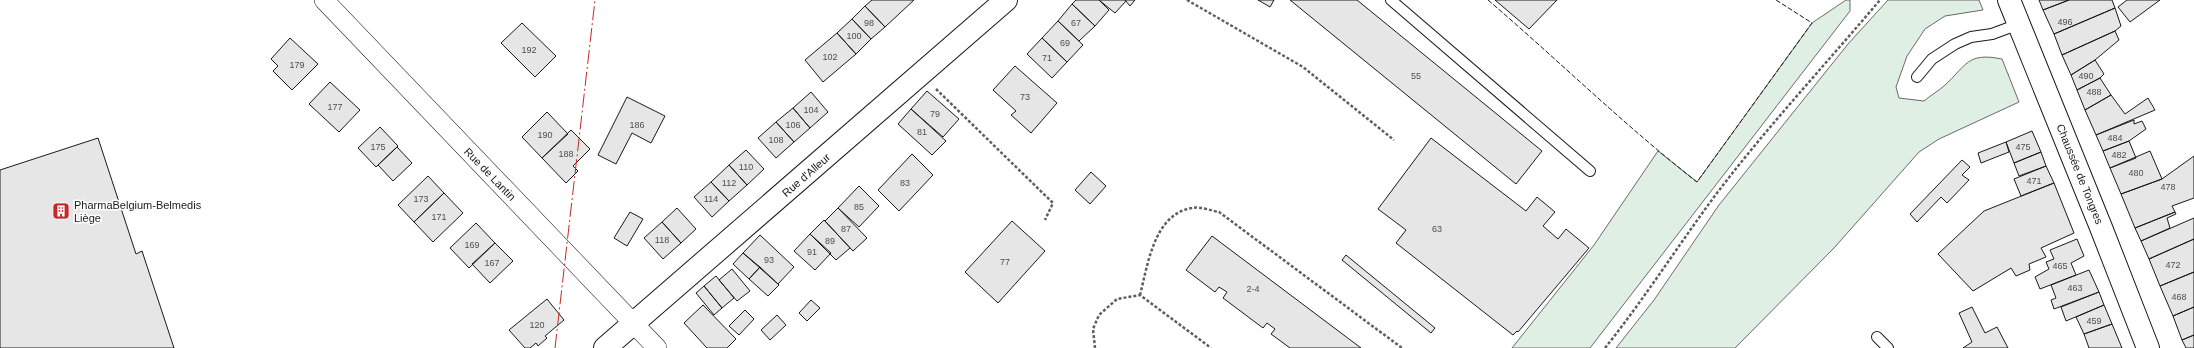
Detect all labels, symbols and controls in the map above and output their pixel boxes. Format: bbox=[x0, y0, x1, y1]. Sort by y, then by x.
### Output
house number: 496 bbox=[2057, 17, 2073, 27]
house number: 98 bbox=[864, 18, 874, 28]
house number: 67 bbox=[1071, 18, 1081, 28]
house number: 100 bbox=[846, 31, 862, 41]
house number: 69 bbox=[1060, 38, 1070, 48]
house number: 192 bbox=[521, 45, 537, 55]
house number: 102 bbox=[822, 52, 838, 62]
house number: 71 bbox=[1042, 53, 1052, 63]
house number: 179 bbox=[289, 60, 305, 70]
house number: 55 bbox=[1411, 71, 1421, 81]
house number: 490 bbox=[2078, 71, 2094, 81]
house number: 488 bbox=[2086, 87, 2102, 97]
house number: 73 bbox=[1020, 92, 1030, 102]
house number: 177 bbox=[327, 102, 343, 112]
house number: 104 bbox=[803, 105, 819, 115]
house number: 79 bbox=[930, 109, 940, 119]
house number: 186 bbox=[629, 120, 645, 130]
house number: 106 bbox=[785, 120, 801, 130]
street label: Chaussée de Tongres bbox=[2054, 122, 2106, 226]
house number: 81 bbox=[917, 127, 927, 137]
house number: 190 bbox=[537, 130, 553, 140]
house number: 484 bbox=[2107, 133, 2123, 143]
house number: 108 bbox=[768, 135, 784, 145]
house number: 175 bbox=[370, 142, 386, 152]
house number: 475 bbox=[2015, 142, 2031, 152]
street label: Rue de Lantin bbox=[462, 145, 518, 203]
house number: 188 bbox=[558, 149, 574, 159]
house number: 482 bbox=[2111, 150, 2127, 160]
street label: Rue d'Alleur bbox=[780, 151, 833, 199]
house number: 110 bbox=[739, 162, 753, 172]
house number: 480 bbox=[2128, 168, 2144, 178]
house number: 471 bbox=[2026, 176, 2042, 186]
house number: 112 bbox=[722, 178, 736, 188]
house number: 83 bbox=[900, 178, 910, 188]
house number: 478 bbox=[2160, 182, 2176, 192]
house number: 173 bbox=[413, 194, 429, 204]
house number: 114 bbox=[704, 194, 718, 204]
place label: PharmaBelgium-Belmedis Liège bbox=[74, 199, 202, 224]
building icon: PharmaBelgium-Belmedis Liège bbox=[51, 201, 71, 221]
house number: 85 bbox=[854, 202, 864, 212]
house number: 171 bbox=[431, 212, 447, 222]
house number: 87 bbox=[841, 224, 851, 234]
house number: 63 bbox=[1432, 224, 1442, 234]
house number: 118 bbox=[655, 235, 669, 245]
house number: 89 bbox=[825, 236, 835, 246]
house number: 169 bbox=[464, 240, 480, 250]
house number: 91 bbox=[807, 247, 817, 257]
house number: 93 bbox=[764, 255, 774, 265]
house number: 77 bbox=[1000, 257, 1010, 267]
house number: 167 bbox=[484, 258, 500, 268]
house number: 472 bbox=[2165, 260, 2181, 270]
house number: 465 bbox=[2052, 261, 2068, 271]
house number: 463 bbox=[2067, 283, 2083, 293]
house number: 2-4 bbox=[1246, 284, 1260, 294]
house number: 468 bbox=[2171, 292, 2187, 302]
house number: 459 bbox=[2086, 316, 2102, 326]
house number: 120 bbox=[529, 320, 545, 330]

